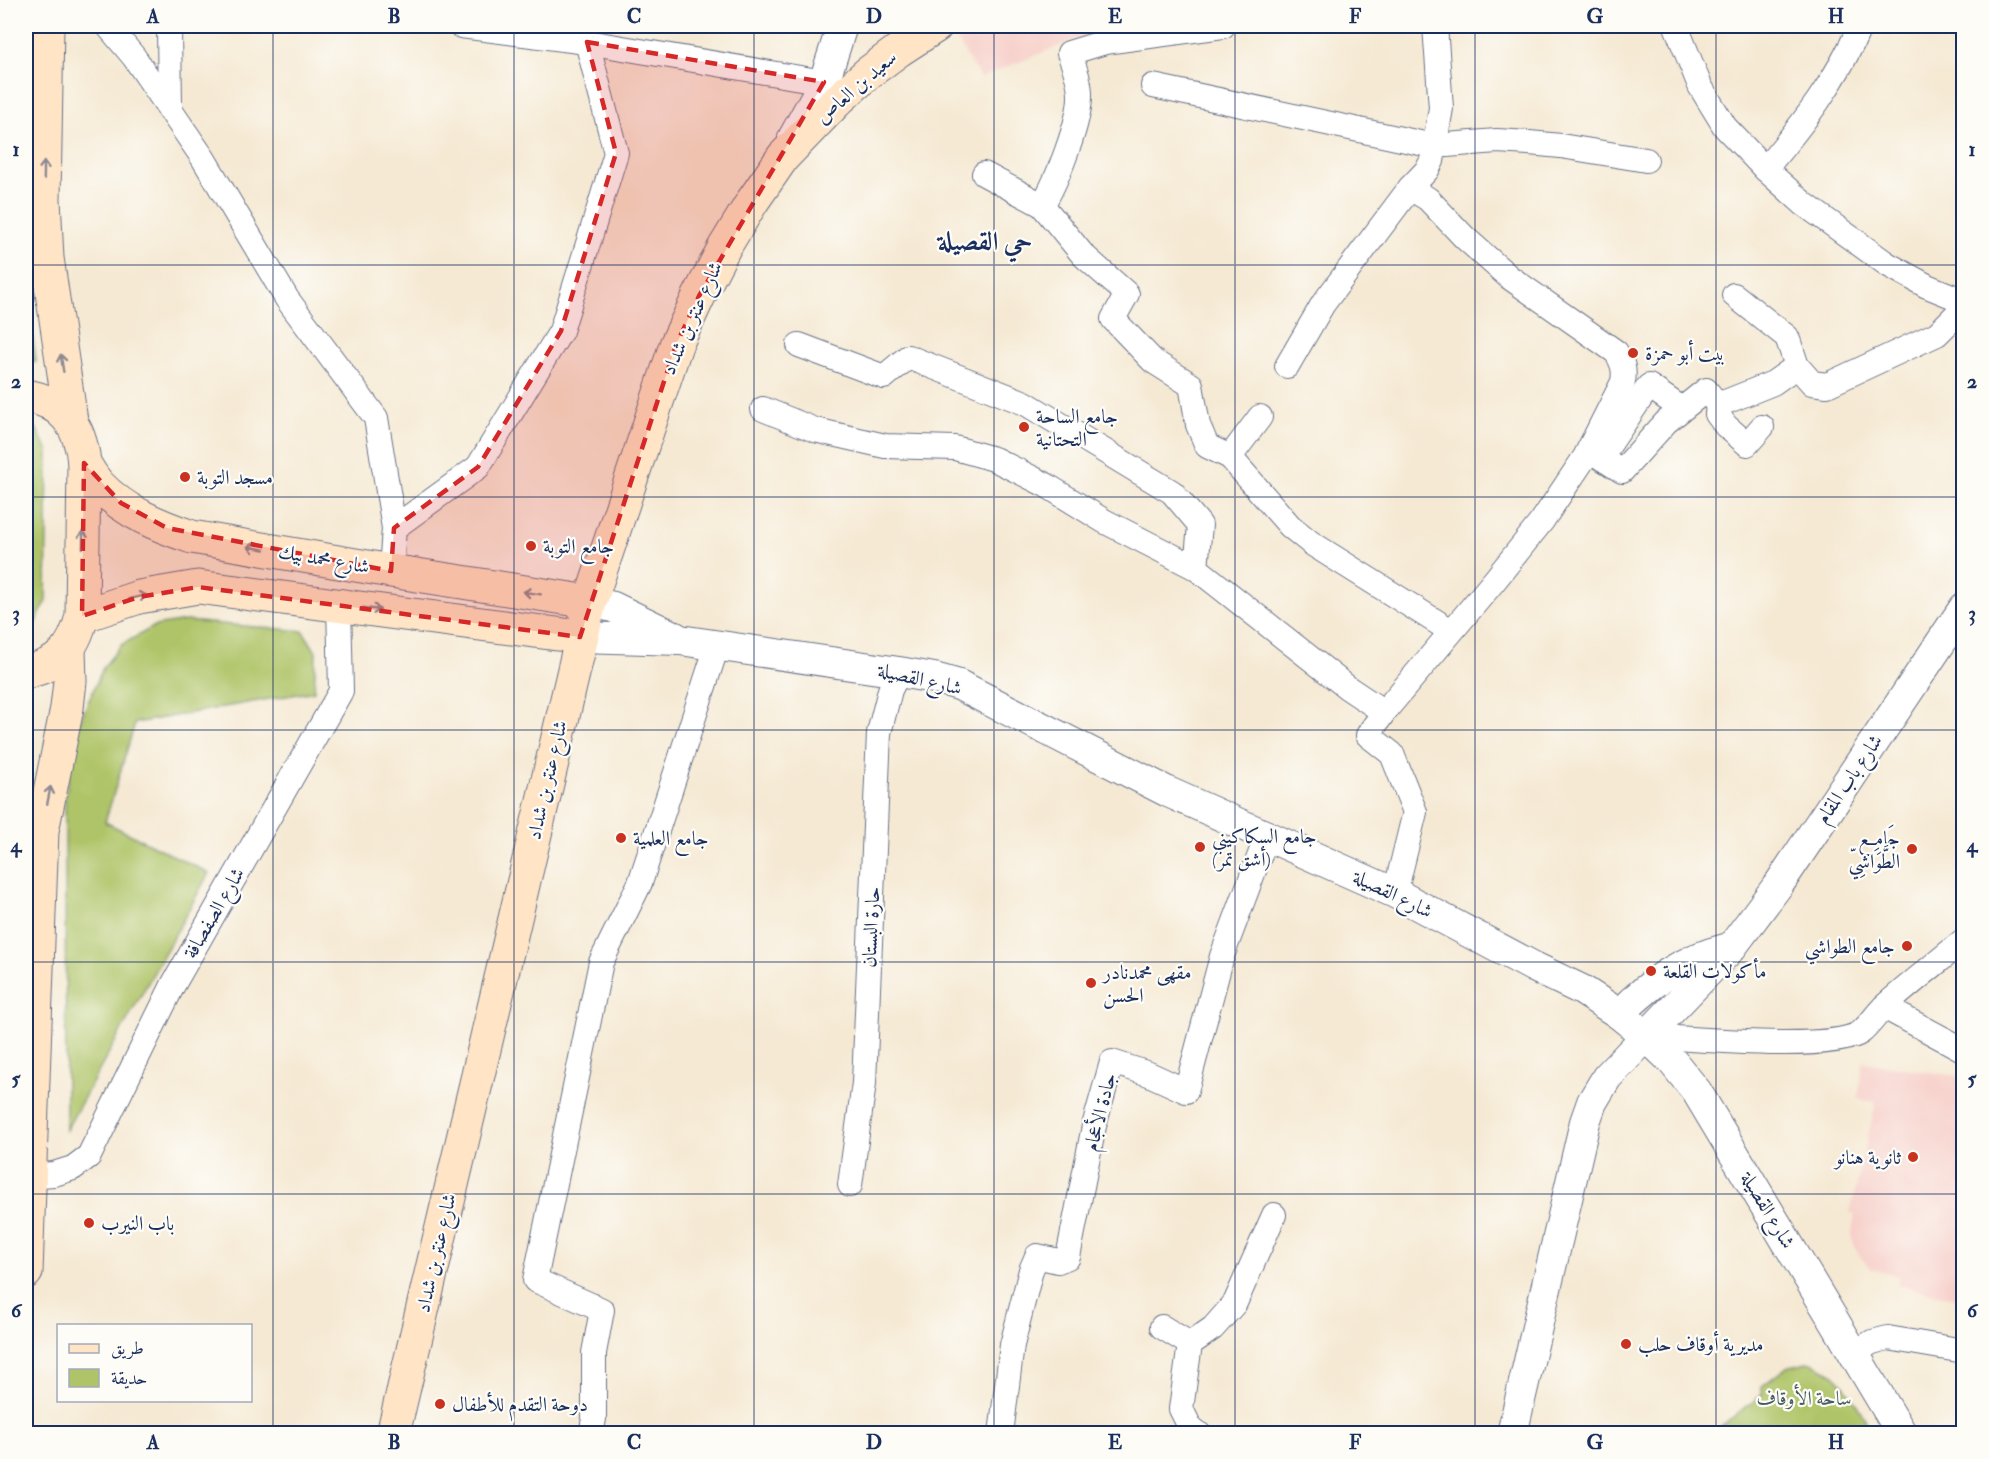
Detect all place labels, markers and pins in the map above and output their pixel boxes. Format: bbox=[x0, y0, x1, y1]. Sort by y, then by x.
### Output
place label: بيت أبو حمزة bbox=[1645, 339, 1725, 366]
marker: بيت أبو حمزة bbox=[1626, 346, 1640, 360]
place label: جامع الساحة التحتانية bbox=[1036, 404, 1118, 452]
marker: جامع الساحة التحتانية bbox=[1017, 420, 1031, 434]
place label: مسجد التوبة bbox=[197, 465, 273, 490]
marker: مسجد التوبة bbox=[178, 470, 192, 484]
place label: جامع التوبة bbox=[543, 534, 614, 564]
marker: جامع التوبة bbox=[524, 539, 538, 553]
place label: جامع السكاكيني (أشق تمر) bbox=[1212, 824, 1317, 872]
place label: جَامِع الطَّوَاشِيّ bbox=[1848, 824, 1900, 880]
place label: جامع العلمية bbox=[633, 826, 709, 856]
marker: جامع العلمية bbox=[614, 831, 628, 845]
marker: جامع السكاكيني (أشق تمر) bbox=[1193, 840, 1207, 854]
marker: جَامِع الطَّوَاشِيّ bbox=[1905, 842, 1919, 856]
place label: جامع الطواشي bbox=[1805, 934, 1895, 965]
marker: جامع الطواشي bbox=[1900, 939, 1914, 953]
place label: مأكولات القلعة bbox=[1663, 957, 1766, 984]
place label: مقهى محمدنادر الحسن bbox=[1101, 960, 1191, 1009]
marker: مأكولات القلعة bbox=[1644, 964, 1658, 978]
marker: مقهى محمدنادر الحسن bbox=[1084, 976, 1098, 990]
place label: ثانوية هنانو bbox=[1833, 1145, 1901, 1170]
marker: ثانوية هنانو bbox=[1906, 1150, 1920, 1164]
place label: باب النيرب bbox=[101, 1211, 174, 1236]
marker: باب النيرب bbox=[82, 1216, 96, 1230]
place label: مديرية أوقاف حلب bbox=[1638, 1330, 1763, 1358]
marker: مديرية أوقاف حلب bbox=[1619, 1337, 1633, 1351]
place label: دوحة التقدم للأطفال bbox=[452, 1391, 588, 1422]
marker: دوحة التقدم للأطفال bbox=[433, 1397, 447, 1411]

